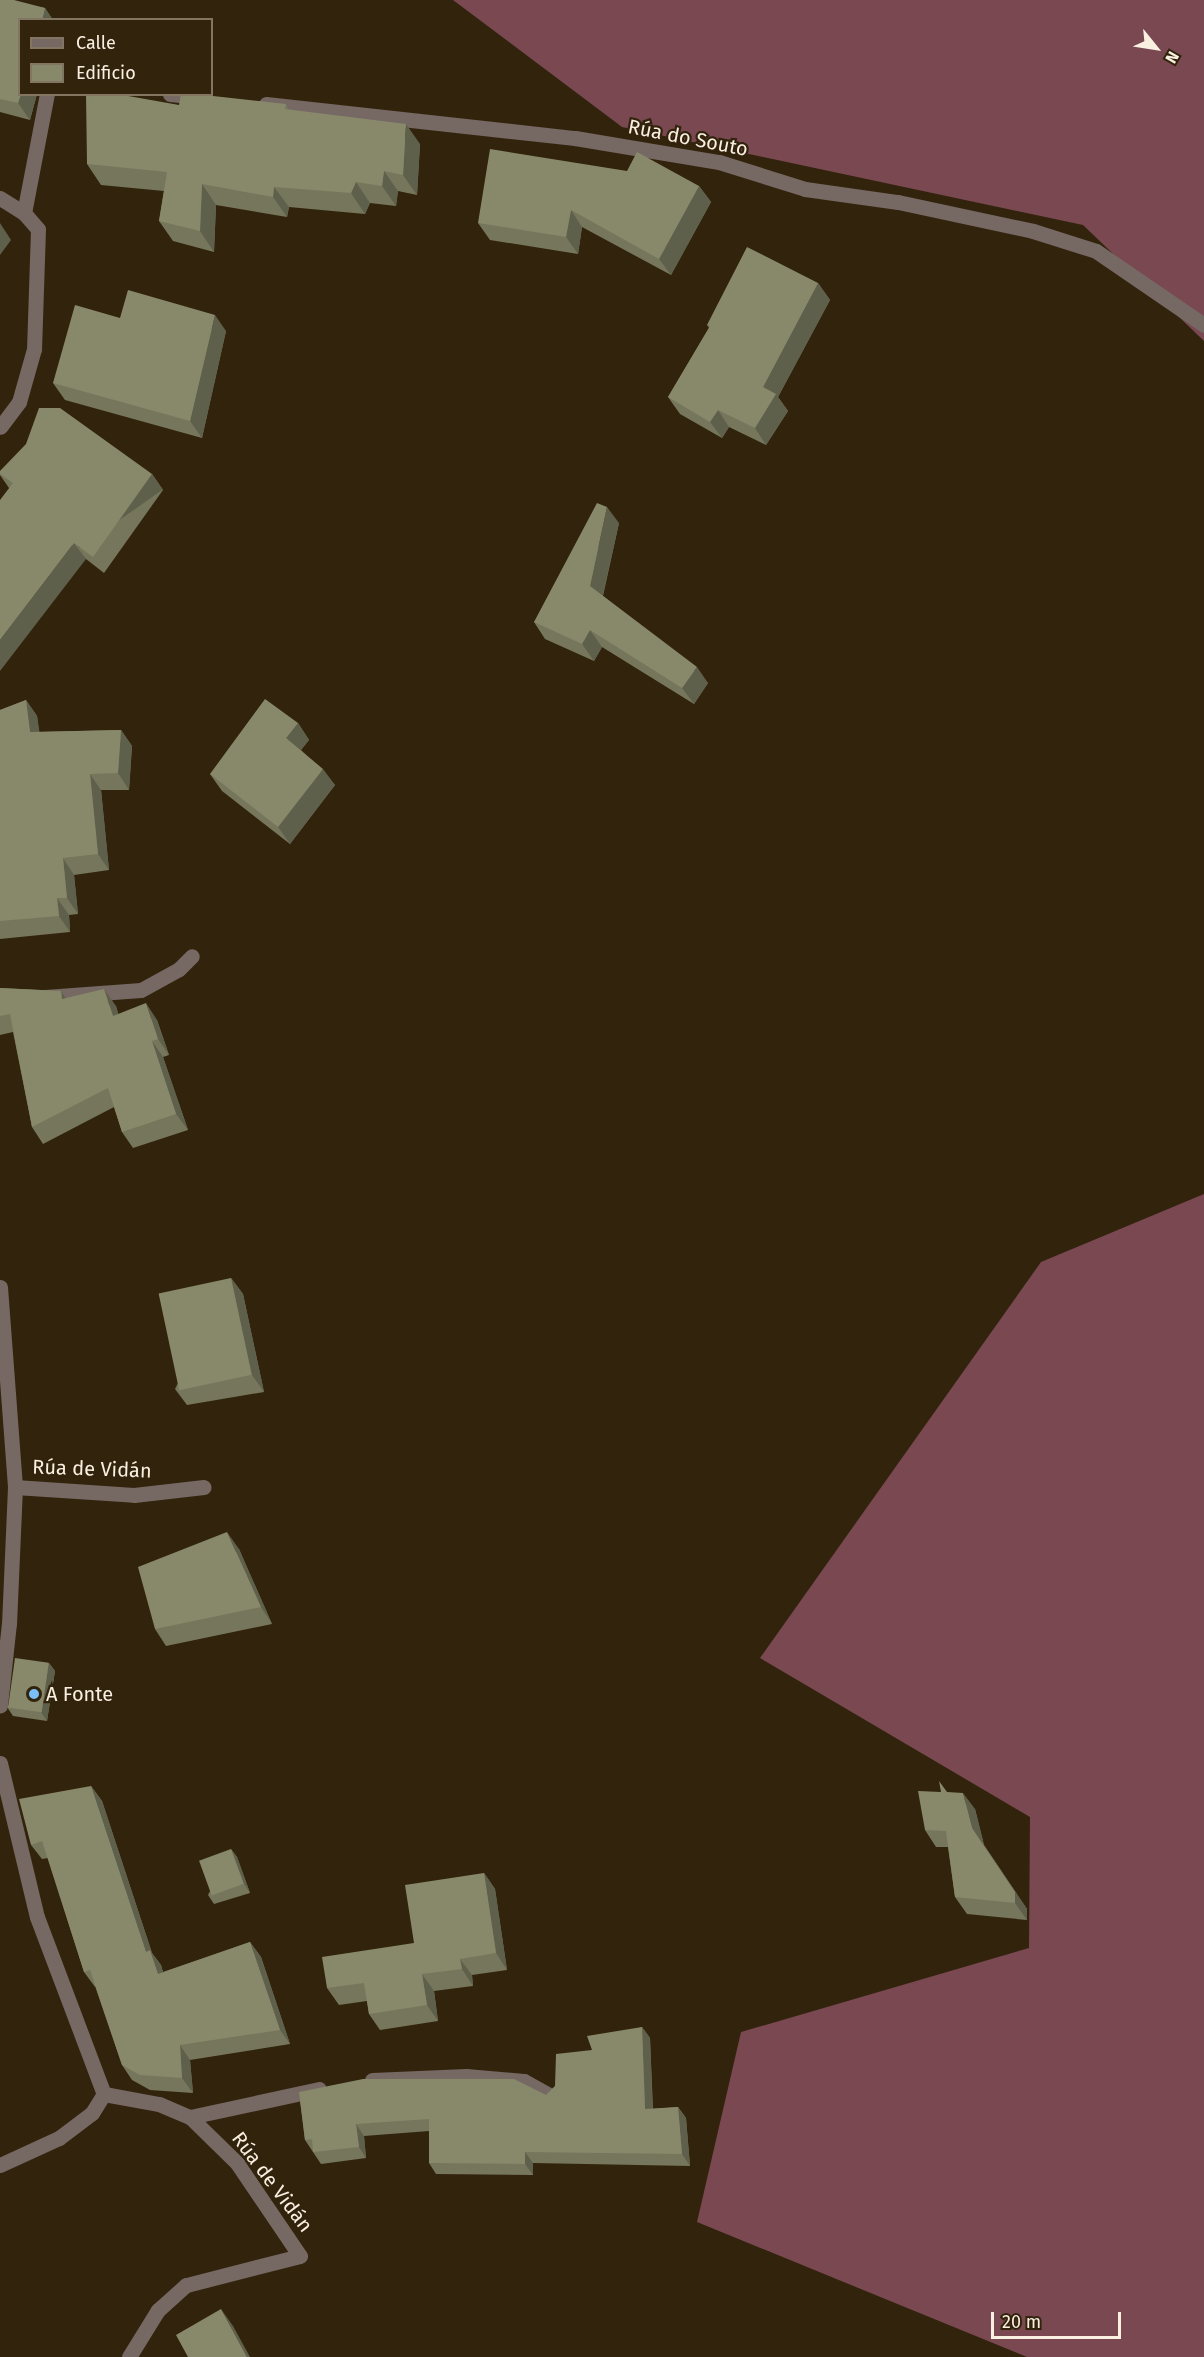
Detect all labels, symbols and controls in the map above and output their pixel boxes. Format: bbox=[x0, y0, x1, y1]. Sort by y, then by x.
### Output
legend bbox=[18, 18, 213, 96]
north arrow bbox=[1126, 18, 1186, 78]
text: Calle bbox=[76, 32, 116, 54]
text: N bbox=[1161, 48, 1183, 67]
text: Edificio bbox=[76, 62, 136, 84]
street label: Rúa do Souto bbox=[626, 115, 750, 161]
street label: Rúa de Vidán bbox=[32, 1455, 152, 1483]
place label: A Fonte bbox=[46, 1682, 113, 1706]
marker: A Fonte bbox=[27, 1687, 41, 1701]
street label: Rúa de Vidán bbox=[226, 2127, 318, 2237]
scale bar bbox=[994, 2300, 1124, 2338]
text: 20 m bbox=[1002, 2311, 1041, 2333]

